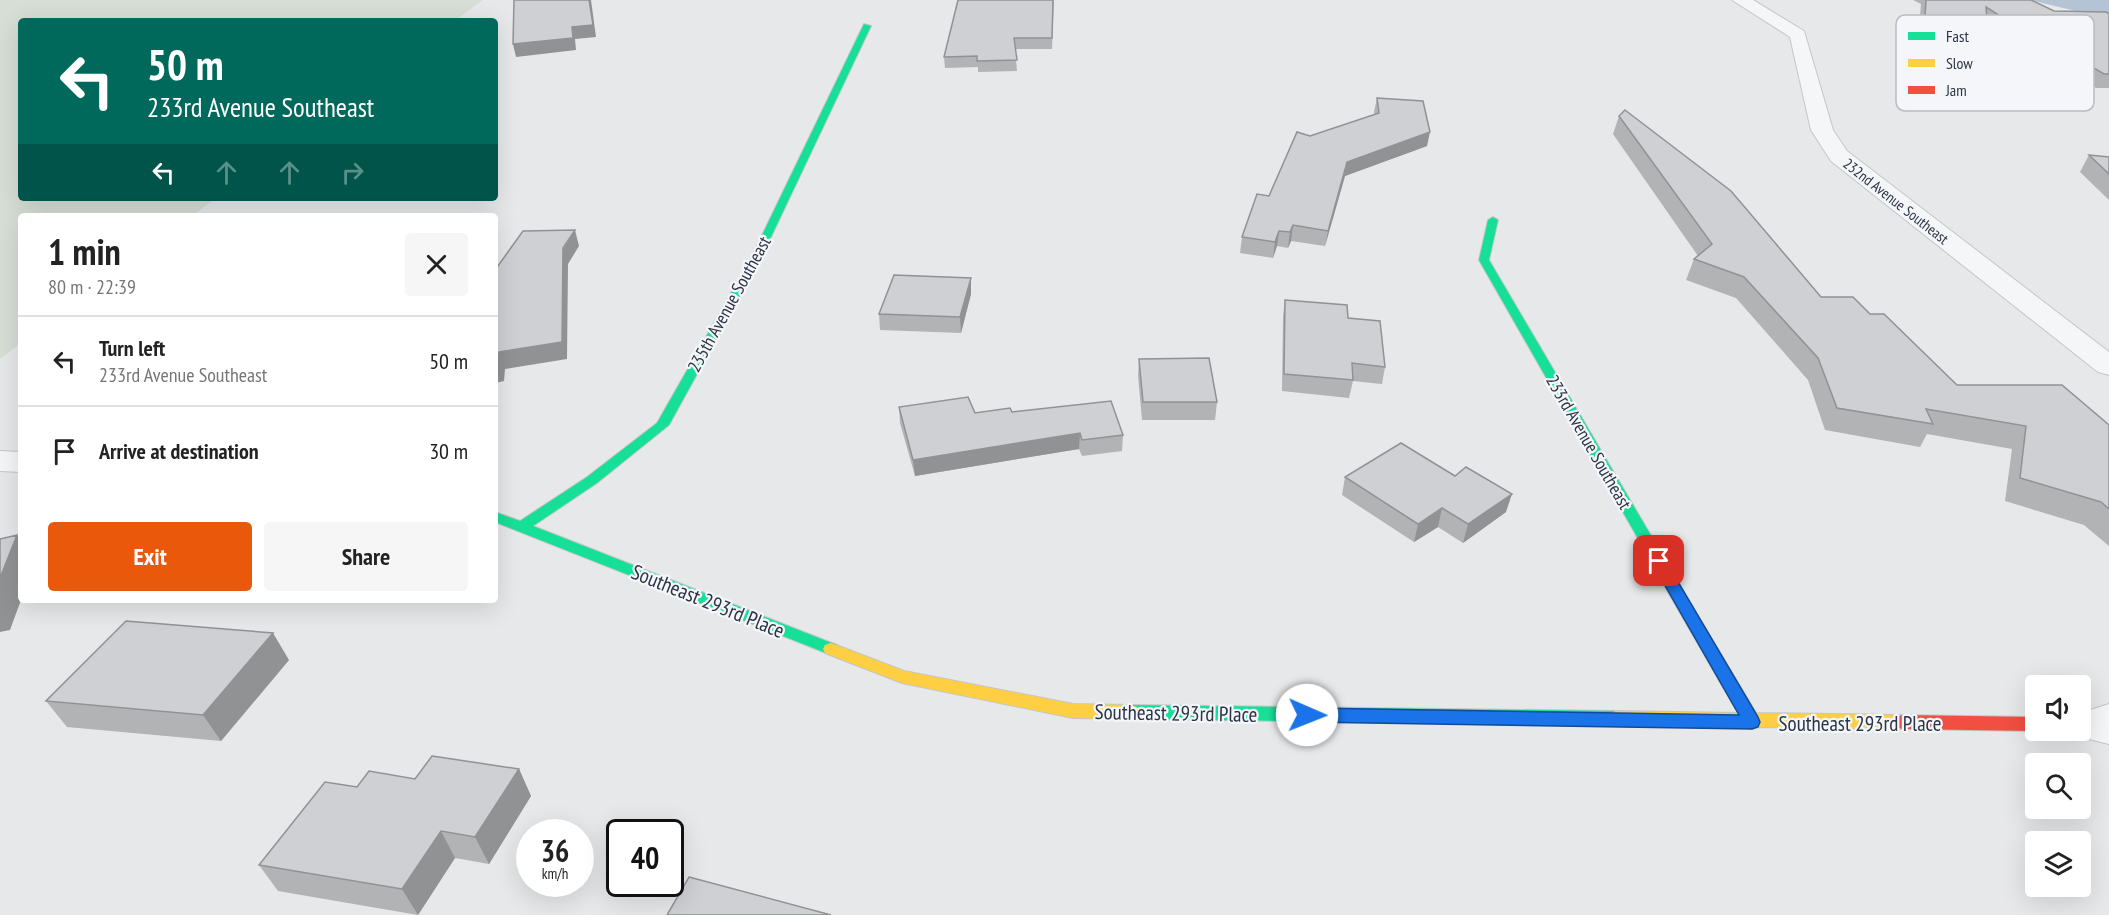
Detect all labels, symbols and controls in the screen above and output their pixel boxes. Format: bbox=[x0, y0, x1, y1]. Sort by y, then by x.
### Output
legend bbox=[1896, 15, 2094, 111]
text: Fast bbox=[1946, 26, 1969, 46]
text: 50 m bbox=[147, 37, 224, 92]
icon: left bbox=[48, 42, 126, 120]
text: Slow bbox=[1946, 53, 1973, 73]
text: Jam bbox=[1945, 80, 1967, 100]
text: 233rd Avenue Southeast bbox=[147, 90, 374, 124]
street label: 232nd Avenue Southeast bbox=[1839, 154, 1953, 248]
icon: left bbox=[147, 156, 180, 189]
icon: ahead bbox=[210, 156, 243, 189]
icon: ahead bbox=[273, 156, 306, 189]
icon: right bbox=[336, 156, 369, 189]
text: 1 min bbox=[48, 228, 121, 275]
street label: 235th Avenue Southeast bbox=[682, 232, 776, 376]
button: close bbox=[405, 233, 468, 296]
text: 80 m · 22:39 bbox=[48, 274, 136, 300]
text: Turn left bbox=[99, 334, 165, 362]
icon: left bbox=[48, 345, 81, 378]
text: 50 m bbox=[429, 347, 468, 375]
text: 233rd Avenue Southeast bbox=[99, 362, 267, 388]
street label: 233rd Avenue Southeast bbox=[1541, 371, 1637, 513]
icon: arrive bbox=[48, 435, 81, 468]
text: Arrive at destination bbox=[99, 437, 259, 465]
text: 30 m bbox=[429, 437, 468, 465]
button: Exit bbox=[48, 522, 252, 591]
button: Share bbox=[264, 522, 468, 591]
pin bbox=[1633, 535, 1684, 586]
icon: arrive bbox=[1642, 544, 1675, 577]
street label: Southeast 293rd Place bbox=[627, 558, 789, 644]
map controls bbox=[2025, 675, 2091, 897]
button: sound bbox=[2025, 675, 2091, 741]
position arrow bbox=[1275, 683, 1339, 747]
street label: Southeast 293rd Place bbox=[1094, 698, 1258, 728]
street label: Southeast 293rd Place bbox=[1779, 710, 1941, 737]
button: search bbox=[2025, 753, 2091, 819]
speed limit sign: 40 bbox=[606, 819, 684, 897]
text: 36 bbox=[541, 831, 569, 870]
button: layers bbox=[2025, 831, 2091, 897]
text: km/h bbox=[542, 864, 568, 883]

